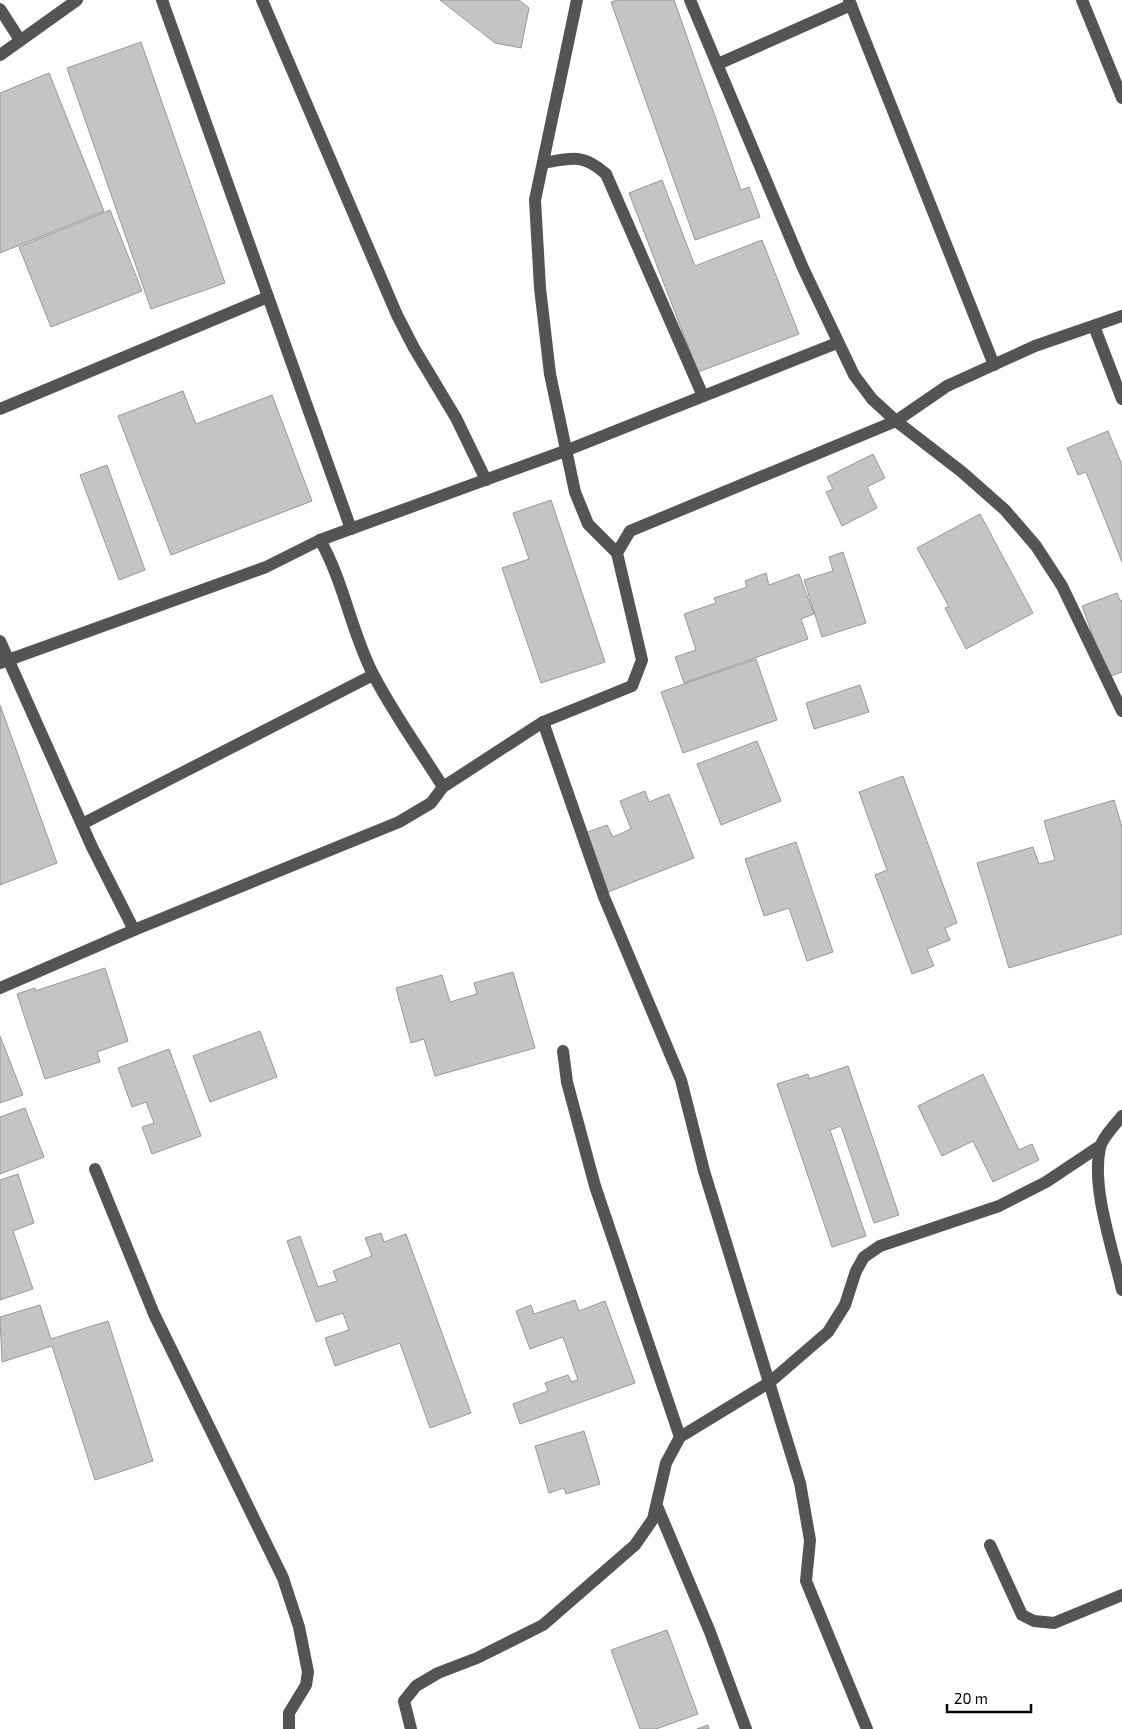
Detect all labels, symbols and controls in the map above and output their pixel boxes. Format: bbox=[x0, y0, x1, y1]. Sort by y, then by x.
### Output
scale bar bbox=[947, 1682, 1031, 1714]
text: 20 m bbox=[954, 1689, 988, 1707]

